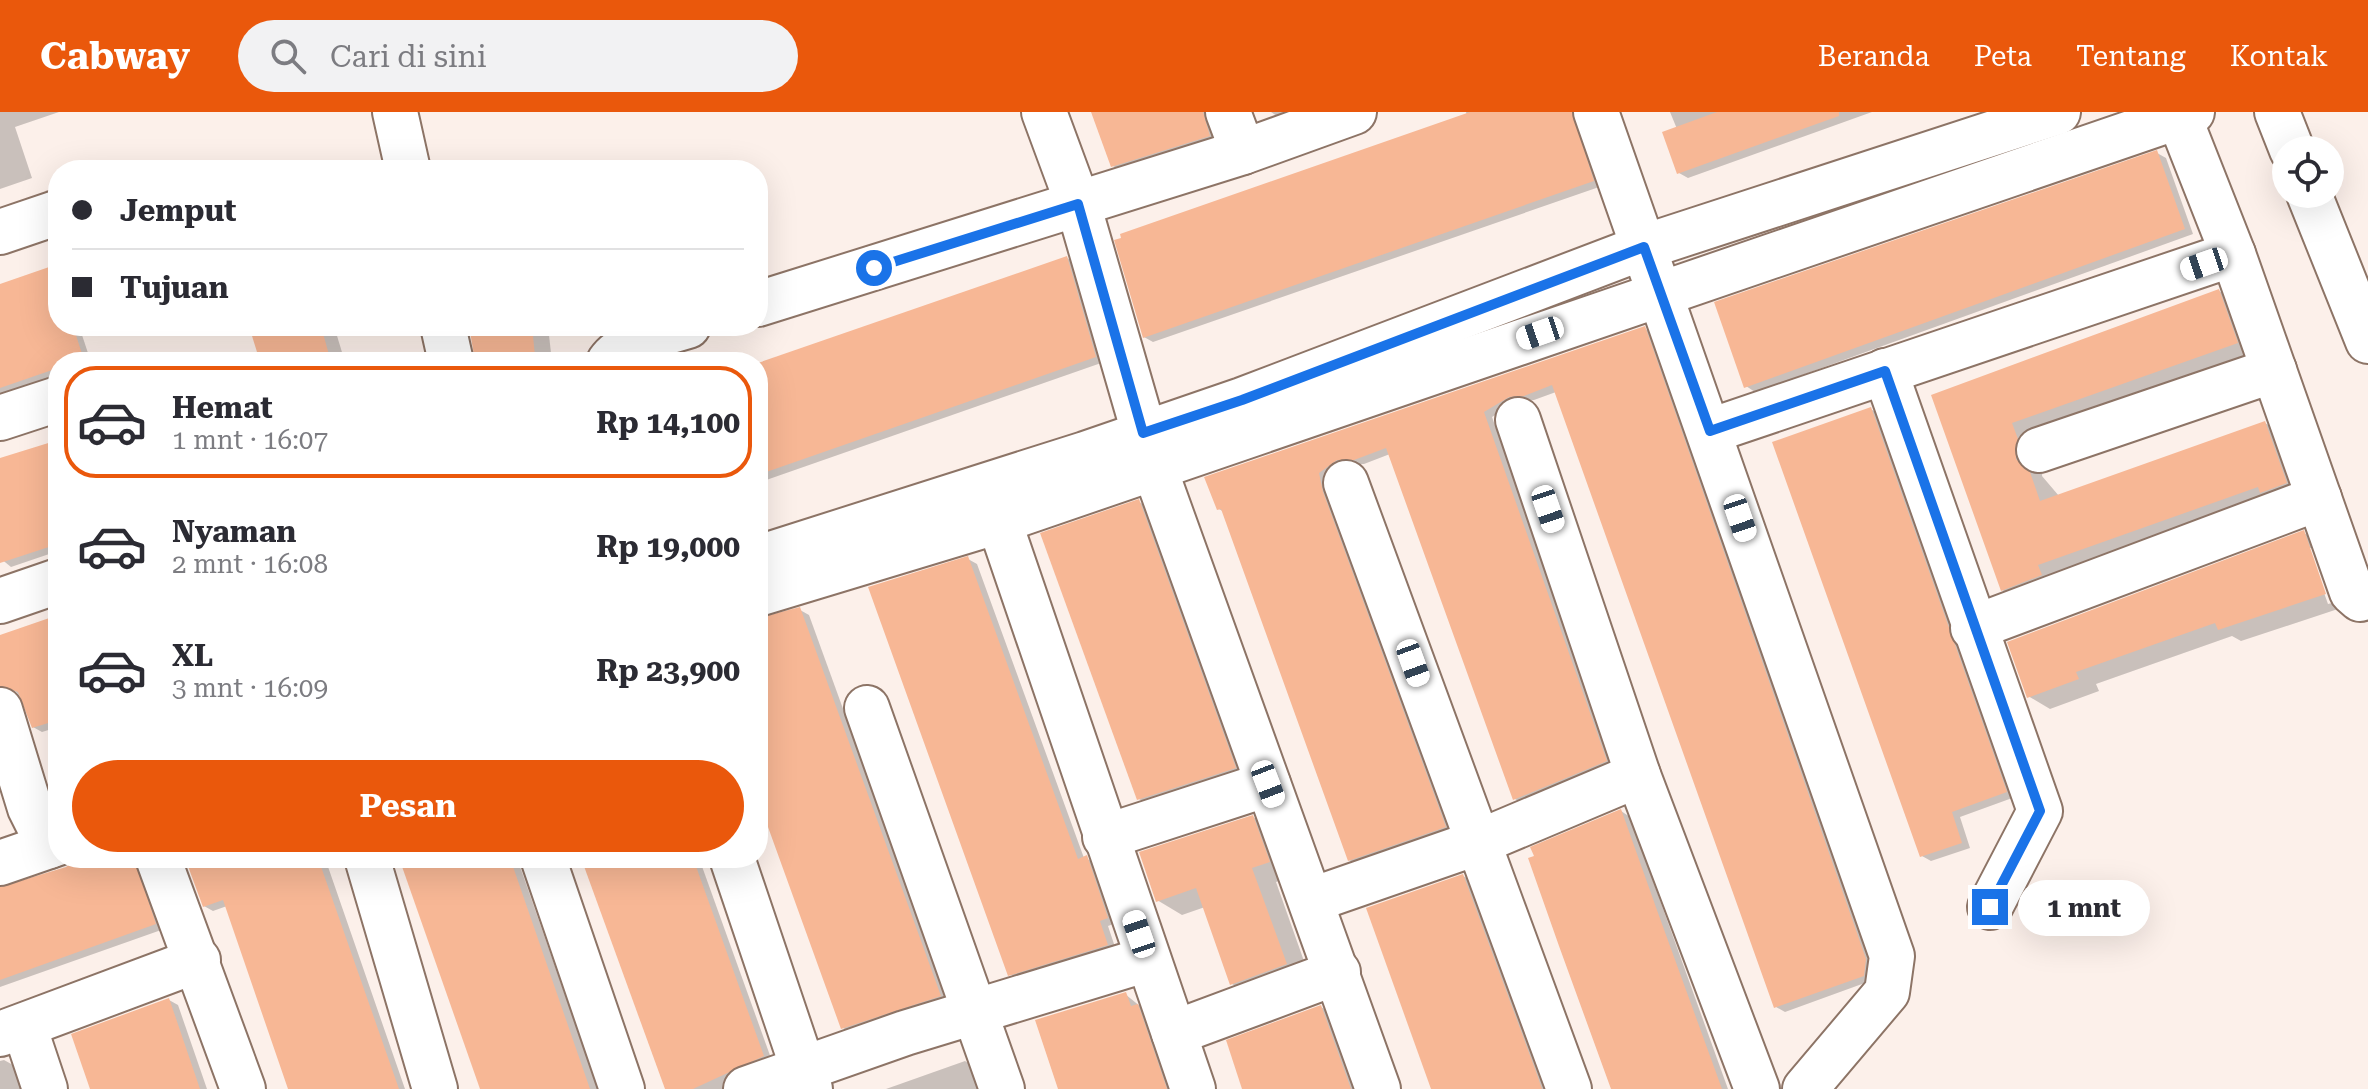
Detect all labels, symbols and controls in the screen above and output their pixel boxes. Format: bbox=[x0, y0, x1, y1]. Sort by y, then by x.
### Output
search box bbox=[238, 20, 798, 92]
text: Cabway bbox=[40, 34, 190, 78]
icon: search bbox=[266, 34, 310, 78]
text: Cari di sini bbox=[330, 39, 487, 74]
text: Beranda bbox=[1818, 40, 1930, 73]
text: Peta bbox=[1974, 40, 2032, 73]
text: Tentang bbox=[2076, 40, 2186, 73]
text: Kontak bbox=[2230, 40, 2328, 73]
map controls bbox=[2272, 136, 2344, 208]
button: locate bbox=[2272, 136, 2344, 208]
text: Jemput bbox=[120, 193, 236, 228]
car bbox=[2177, 245, 2231, 283]
route start bbox=[856, 250, 892, 286]
text: Tujuan bbox=[120, 270, 229, 305]
car bbox=[1513, 314, 1567, 352]
icon: car bbox=[76, 386, 148, 458]
text: Hemat bbox=[172, 390, 273, 425]
text: Rp 14,100 bbox=[596, 405, 740, 440]
text: 1 mnt · 16:07 bbox=[172, 425, 328, 455]
car bbox=[1529, 482, 1567, 536]
car bbox=[1721, 491, 1759, 545]
icon: car bbox=[76, 510, 148, 582]
text: Nyaman bbox=[172, 514, 297, 549]
text: Rp 19,000 bbox=[596, 529, 740, 564]
text: 2 mnt · 16:08 bbox=[172, 549, 328, 579]
icon: car bbox=[76, 634, 148, 706]
car bbox=[1394, 636, 1432, 690]
text: XL bbox=[172, 638, 213, 673]
text: Rp 23,900 bbox=[596, 653, 740, 688]
text: 3 mnt · 16:09 bbox=[172, 673, 328, 703]
car bbox=[1248, 757, 1288, 811]
button: Pesan bbox=[72, 760, 744, 852]
callout: 1 mnt bbox=[2018, 879, 2150, 935]
route end bbox=[1972, 889, 2008, 925]
text: 1 mnt bbox=[2047, 893, 2121, 923]
car bbox=[1120, 907, 1158, 961]

